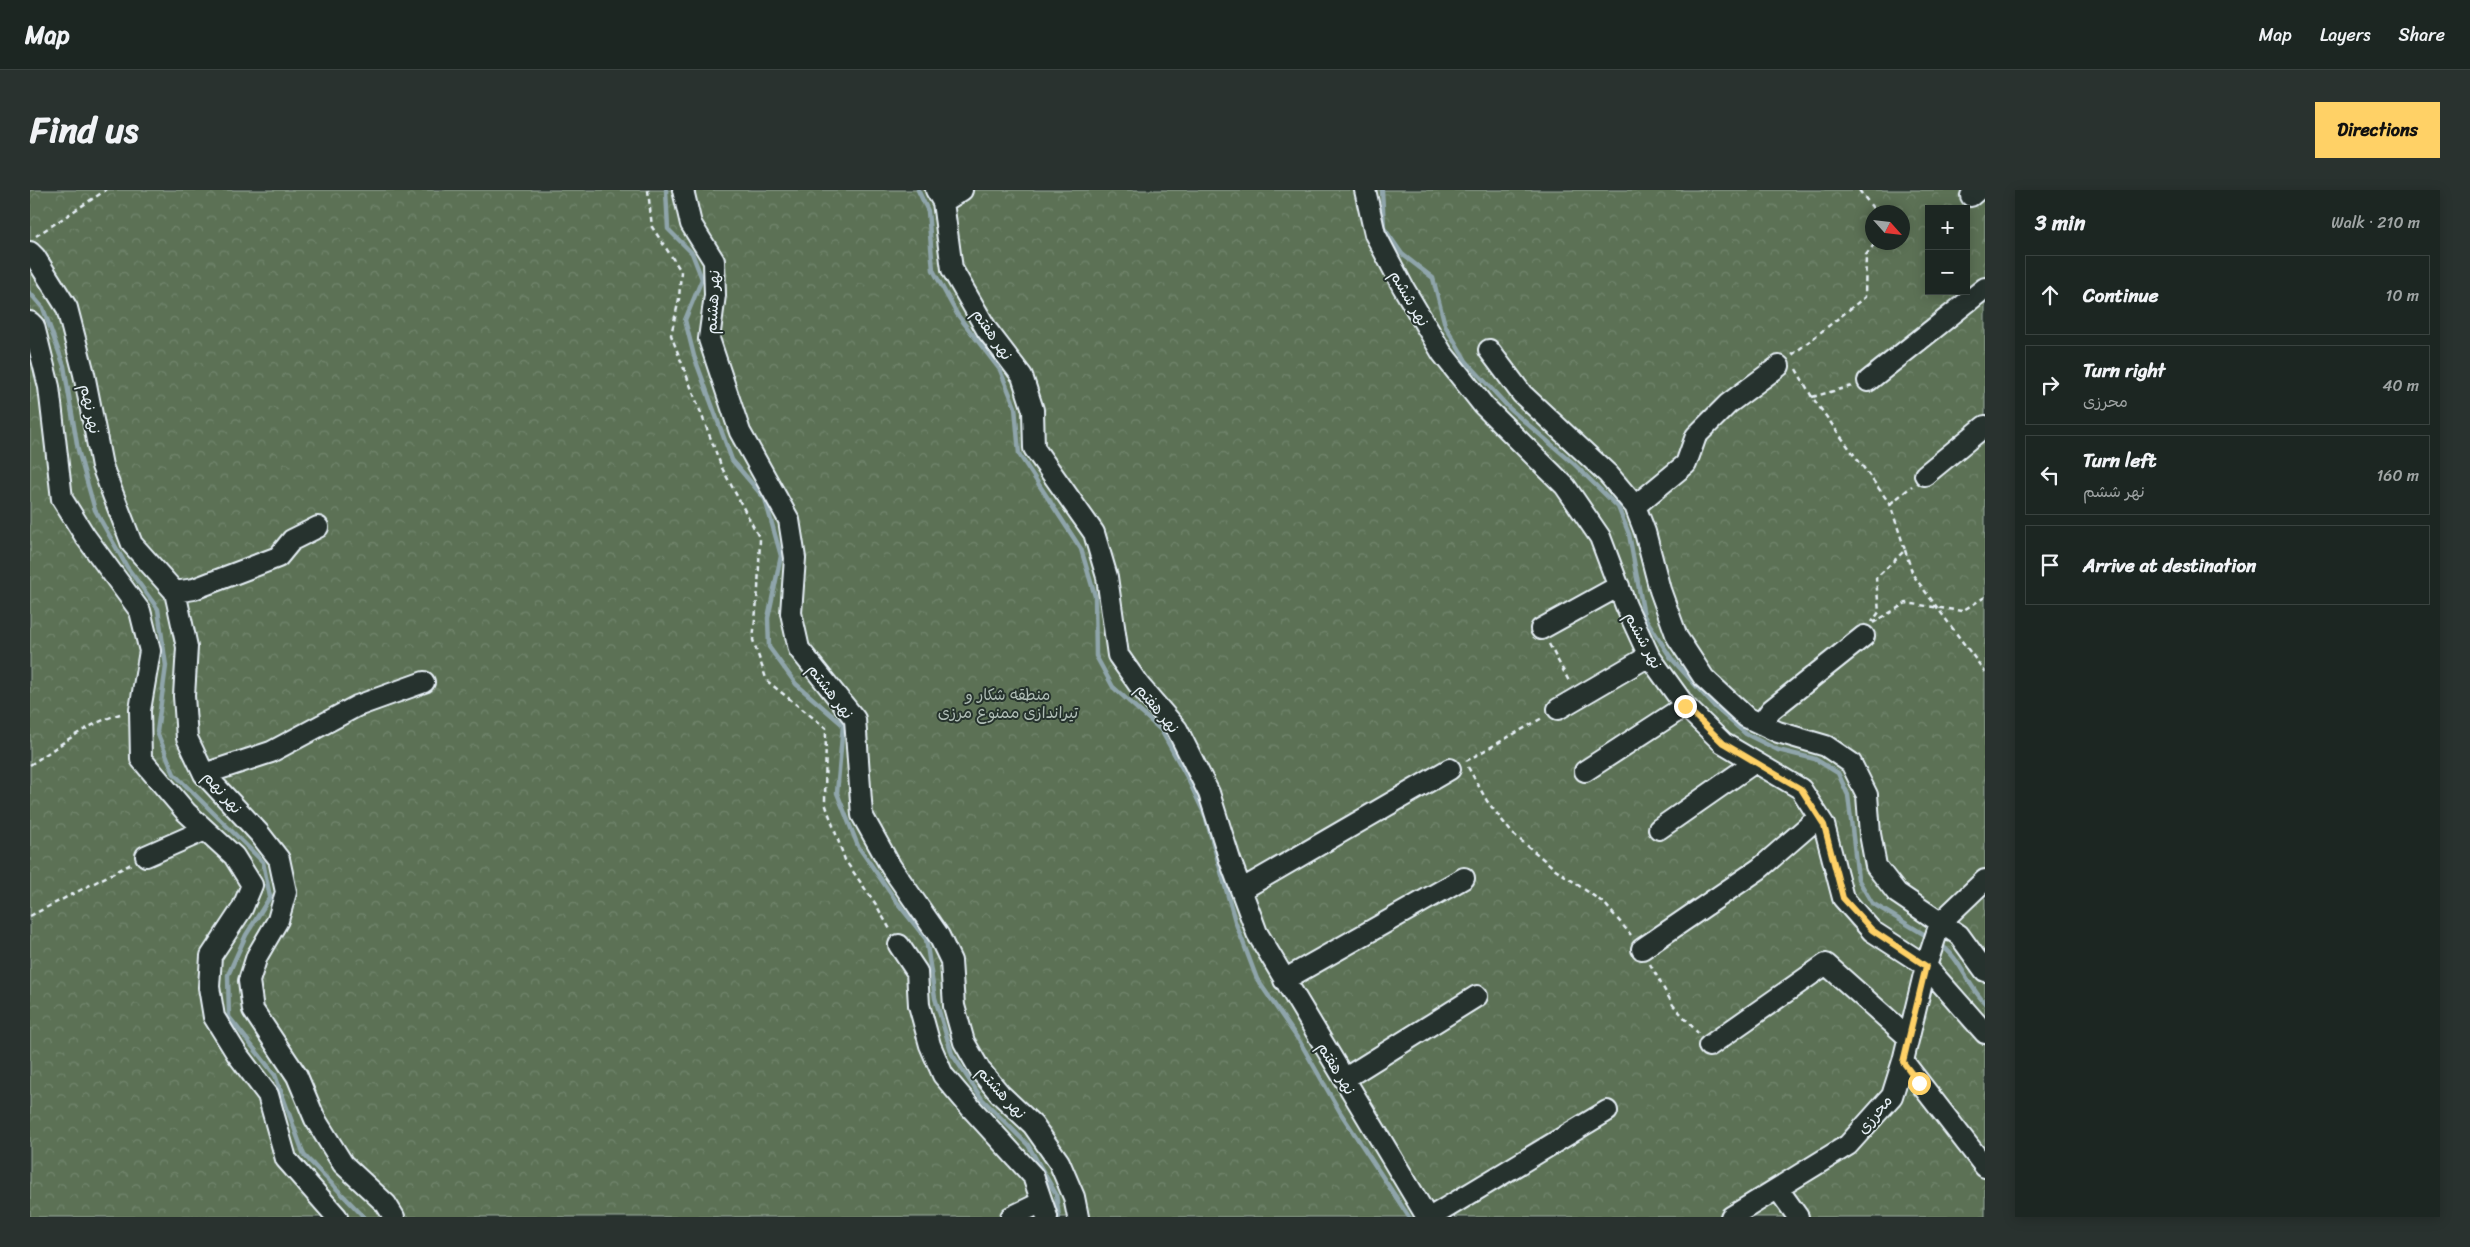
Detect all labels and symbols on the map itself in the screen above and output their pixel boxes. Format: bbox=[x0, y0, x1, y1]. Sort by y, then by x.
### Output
north arrow bbox=[1865, 205, 1910, 250]
street label: نهر ششم bbox=[1382, 264, 1438, 332]
street label: نهر هشتم bbox=[696, 269, 729, 335]
street label: نهر هفتم bbox=[964, 302, 1021, 366]
street label: نهر نهم bbox=[72, 382, 110, 436]
street label: نهر ششم bbox=[1616, 606, 1671, 674]
street label: نهر هشتم bbox=[800, 657, 862, 726]
street label: نهر هفتم bbox=[1128, 677, 1187, 740]
park label: منطقه شکار و تیراندازی ممنوع مرزی bbox=[938, 680, 1079, 727]
route end bbox=[1674, 695, 1697, 718]
street label: نهر نهم bbox=[195, 764, 250, 821]
street label: نهر هفتم bbox=[1309, 1036, 1364, 1101]
street label: نهر هشتم bbox=[969, 1059, 1034, 1126]
route start bbox=[1908, 1072, 1931, 1095]
street label: محرزی bbox=[1849, 1088, 1900, 1141]

